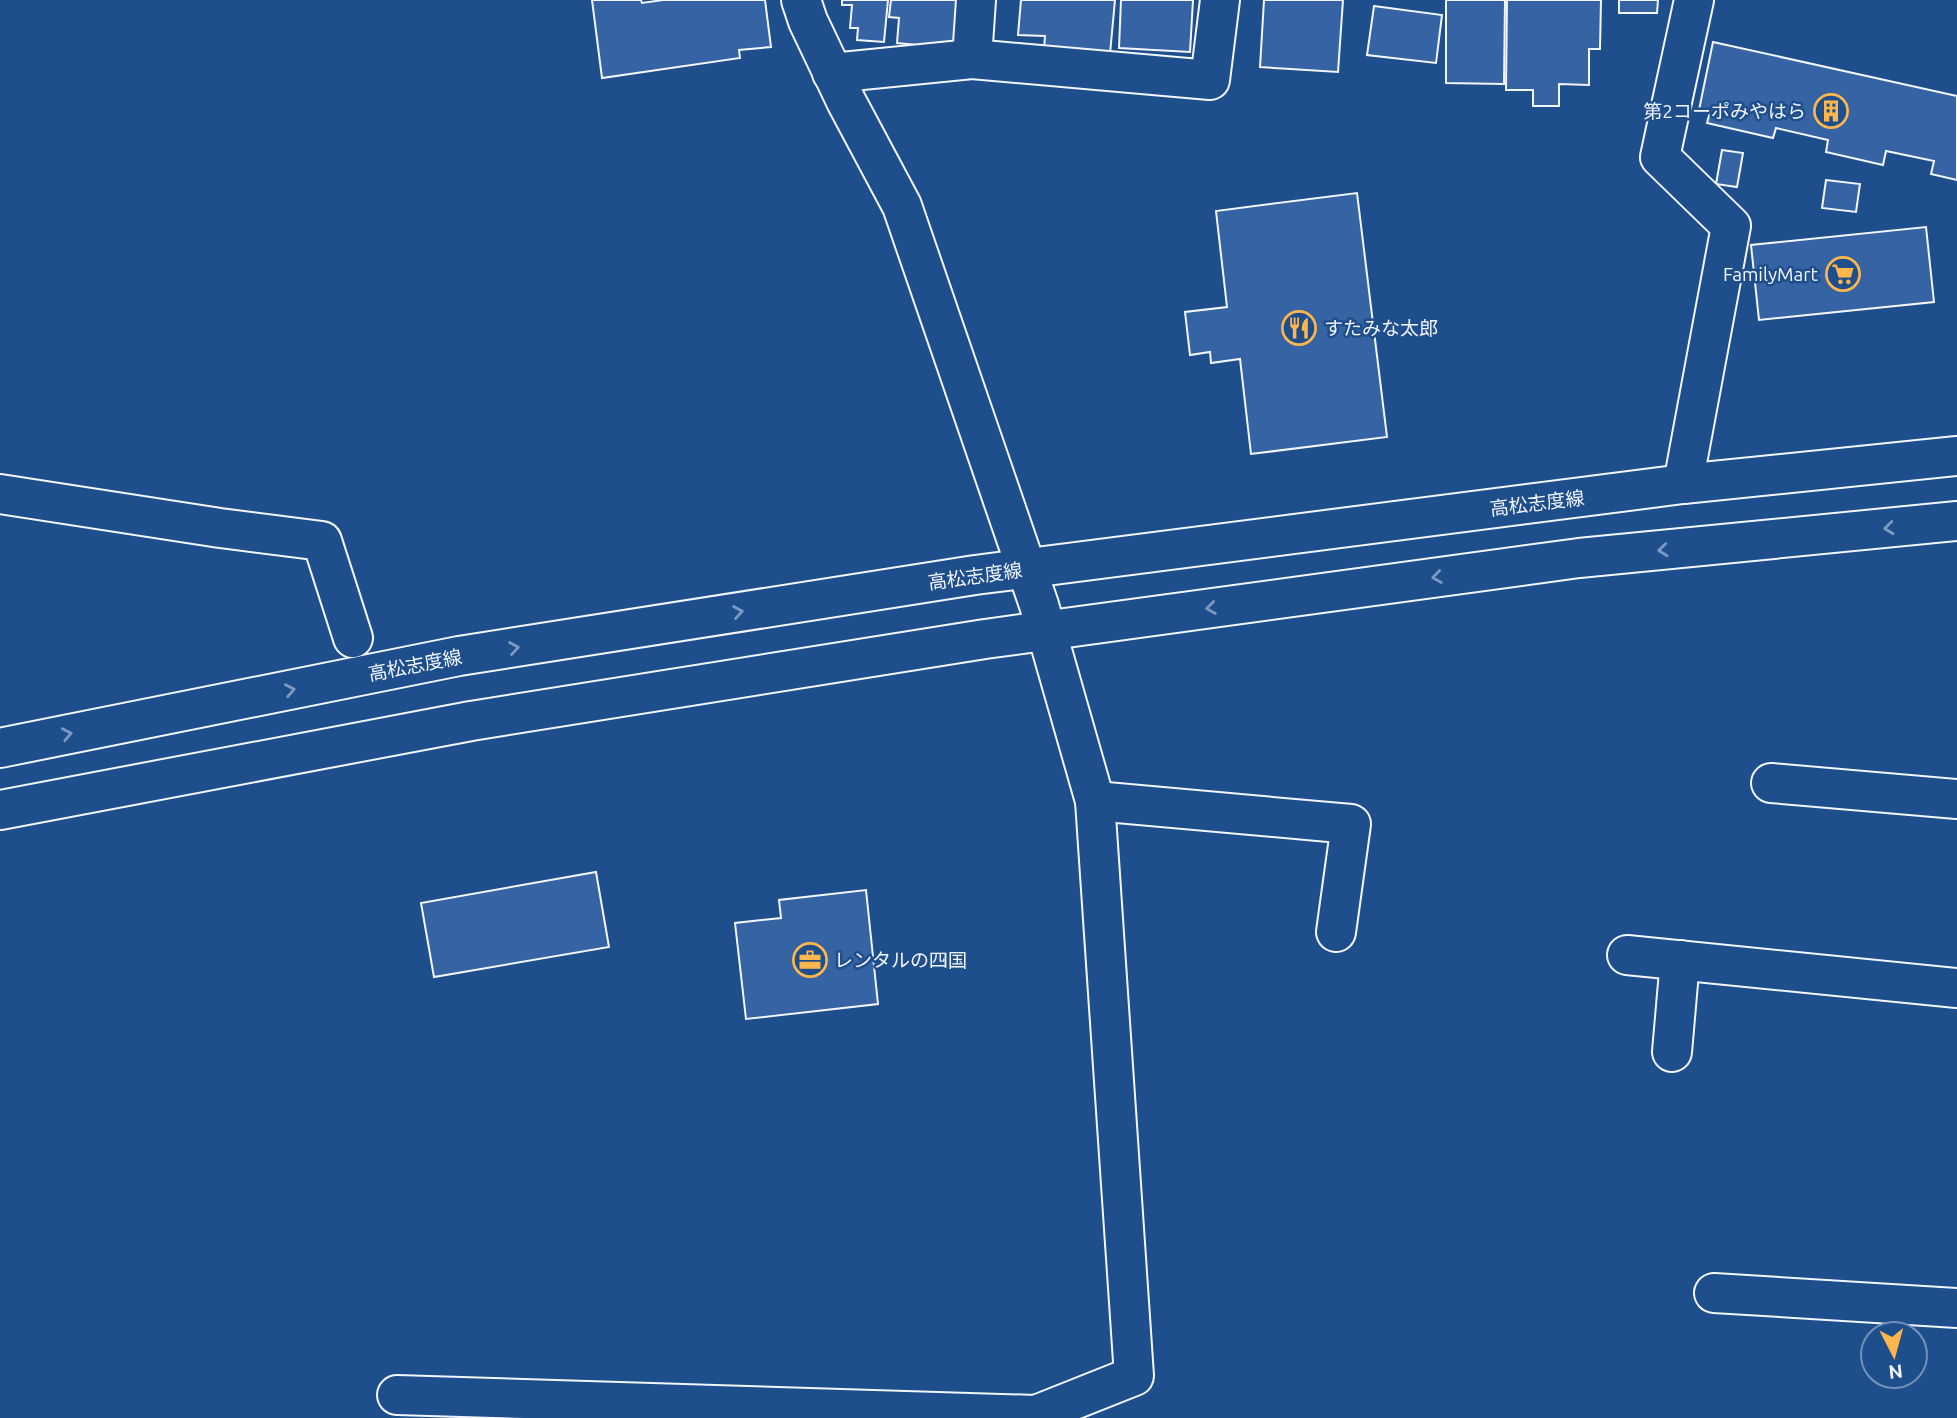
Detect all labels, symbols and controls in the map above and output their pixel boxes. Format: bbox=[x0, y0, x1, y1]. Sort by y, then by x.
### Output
building icon: 第2コーポみやはら bbox=[1812, 92, 1850, 130]
place label: 第2コーポみやはら bbox=[1643, 100, 1806, 122]
supermarket icon: FamilyMart bbox=[1824, 255, 1862, 293]
place label: FamilyMart bbox=[1723, 263, 1819, 285]
restaurant icon: すたみな太郎 bbox=[1280, 309, 1318, 347]
place label: すたみな太郎 bbox=[1324, 317, 1438, 339]
street label: 高松志度線 bbox=[1489, 486, 1585, 520]
one-way arrow bbox=[1883, 520, 1895, 535]
one-way arrow bbox=[1657, 542, 1668, 557]
street label: 高松志度線 bbox=[926, 558, 1024, 594]
one-way arrow bbox=[1431, 570, 1443, 585]
one-way arrow bbox=[1206, 600, 1217, 615]
one-way arrow bbox=[732, 605, 744, 620]
one-way arrow bbox=[508, 641, 520, 656]
street label: 高松志度線 bbox=[366, 645, 464, 685]
one-way arrow bbox=[284, 683, 296, 698]
one-way arrow bbox=[61, 728, 73, 743]
office icon: レンタルの四国 bbox=[791, 941, 829, 979]
place label: レンタルの四国 bbox=[834, 949, 967, 971]
north arrow bbox=[1859, 1320, 1929, 1390]
text: N bbox=[1888, 1360, 1904, 1384]

